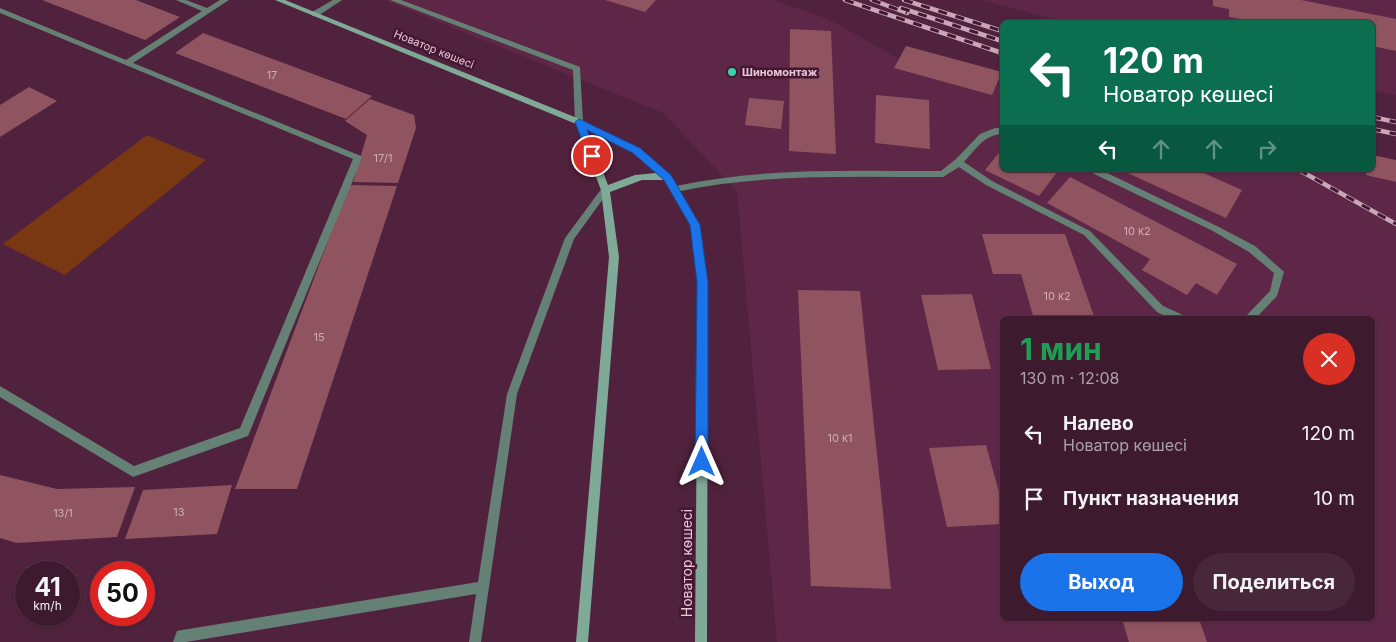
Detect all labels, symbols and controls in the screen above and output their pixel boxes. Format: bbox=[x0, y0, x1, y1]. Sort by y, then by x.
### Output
street label: Новатор көшесі bbox=[392, 27, 476, 71]
text: 120 m bbox=[1103, 39, 1204, 81]
icon: left bbox=[1020, 40, 1085, 105]
place label: Шиномонтаж bbox=[742, 65, 818, 79]
marker: Шиномонтаж bbox=[726, 66, 738, 78]
house number: 17 bbox=[267, 68, 277, 82]
text: Новатор көшесі bbox=[1103, 81, 1274, 107]
pin bbox=[571, 135, 613, 177]
icon: left bbox=[1094, 135, 1122, 163]
icon: ahead bbox=[1147, 135, 1175, 163]
icon: ahead bbox=[1200, 135, 1228, 163]
icon: right bbox=[1253, 135, 1281, 163]
icon: arrive bbox=[578, 142, 606, 170]
house number: 17/1 bbox=[373, 151, 393, 165]
house number: 10 к2 bbox=[1123, 224, 1151, 238]
house number: 10 к2 bbox=[1043, 289, 1071, 303]
house number: 15 bbox=[313, 330, 325, 344]
text: 1 мин bbox=[1020, 331, 1102, 367]
button: close bbox=[1303, 333, 1355, 385]
text: 130 m · 12:08 bbox=[1020, 368, 1119, 388]
text: Налево bbox=[1063, 412, 1134, 435]
icon: left bbox=[1020, 420, 1048, 448]
text: 120 m bbox=[1302, 422, 1355, 445]
house number: 10 к1 bbox=[828, 431, 852, 445]
position arrow bbox=[675, 435, 727, 487]
text: Новатор көшесі bbox=[1063, 435, 1187, 455]
icon: arrive bbox=[1020, 485, 1048, 513]
text: Пункт назначения bbox=[1063, 487, 1239, 510]
text: 10 m bbox=[1313, 487, 1355, 510]
house number: 13 bbox=[173, 505, 185, 519]
house number: 13/1 bbox=[53, 506, 73, 520]
street label: Новатор көшесі bbox=[678, 509, 695, 617]
button: Выход bbox=[1020, 553, 1183, 611]
button: Поделиться bbox=[1193, 553, 1355, 611]
speed limit sign: 50 bbox=[90, 561, 155, 626]
text: 41 bbox=[34, 572, 61, 602]
text: km/h bbox=[33, 598, 62, 613]

